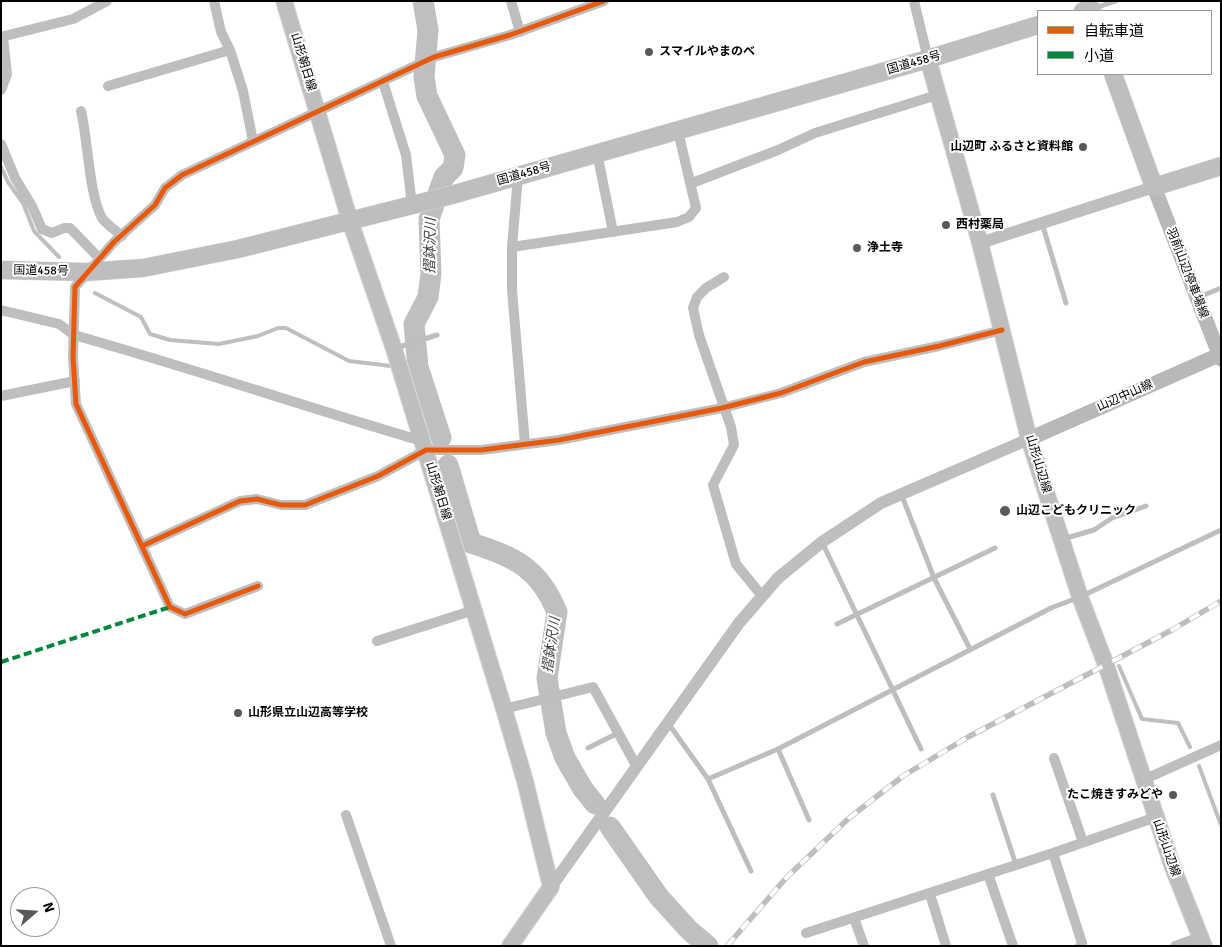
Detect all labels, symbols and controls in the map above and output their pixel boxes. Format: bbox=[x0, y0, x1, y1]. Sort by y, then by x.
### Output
legend bbox=[1037, 10, 1212, 75]
text: 自転車道 bbox=[1084, 22, 1144, 40]
street label: 山形朝日線 bbox=[287, 31, 319, 93]
place label: スマイルやまのべ bbox=[659, 45, 755, 59]
marker: スマイルやまのべ bbox=[643, 46, 655, 58]
text: 小道 bbox=[1084, 47, 1114, 65]
street label: 国道458号 bbox=[885, 48, 943, 78]
place label: 山辺町 ふるさと資料館 bbox=[950, 140, 1073, 154]
marker: 山辺町 ふるさと資料館 bbox=[1077, 141, 1089, 153]
street label: 国道458号 bbox=[495, 159, 553, 189]
water label: 摺鉢沢川 bbox=[422, 218, 440, 274]
place label: 西村薬局 bbox=[956, 218, 1004, 232]
marker: 西村薬局 bbox=[940, 219, 952, 231]
street label: 羽前山辺停車場線 bbox=[1163, 226, 1211, 320]
place label: 浄土寺 bbox=[867, 241, 903, 255]
marker: 浄土寺 bbox=[851, 242, 863, 254]
street label: 国道458号 bbox=[13, 263, 69, 279]
street label: 山辺中山線 bbox=[1095, 377, 1155, 415]
street label: 山形山辺線 bbox=[1022, 433, 1054, 495]
street label: 山形朝日線 bbox=[422, 460, 454, 522]
marker: 山辺こどもクリニック bbox=[998, 504, 1012, 518]
place label: 山辺こどもクリニック bbox=[1016, 504, 1136, 518]
water label: 摺鉢沢川 bbox=[540, 616, 564, 674]
place label: 山形県立山辺高等学校 bbox=[248, 706, 368, 720]
marker: 山形県立山辺高等学校 bbox=[232, 707, 244, 719]
place label: たこ焼きすみどや bbox=[1067, 788, 1163, 802]
marker: たこ焼きすみどや bbox=[1167, 789, 1179, 801]
street label: 山形山辺線 bbox=[1149, 817, 1183, 879]
north arrow bbox=[10, 887, 60, 937]
text: N bbox=[39, 900, 58, 915]

